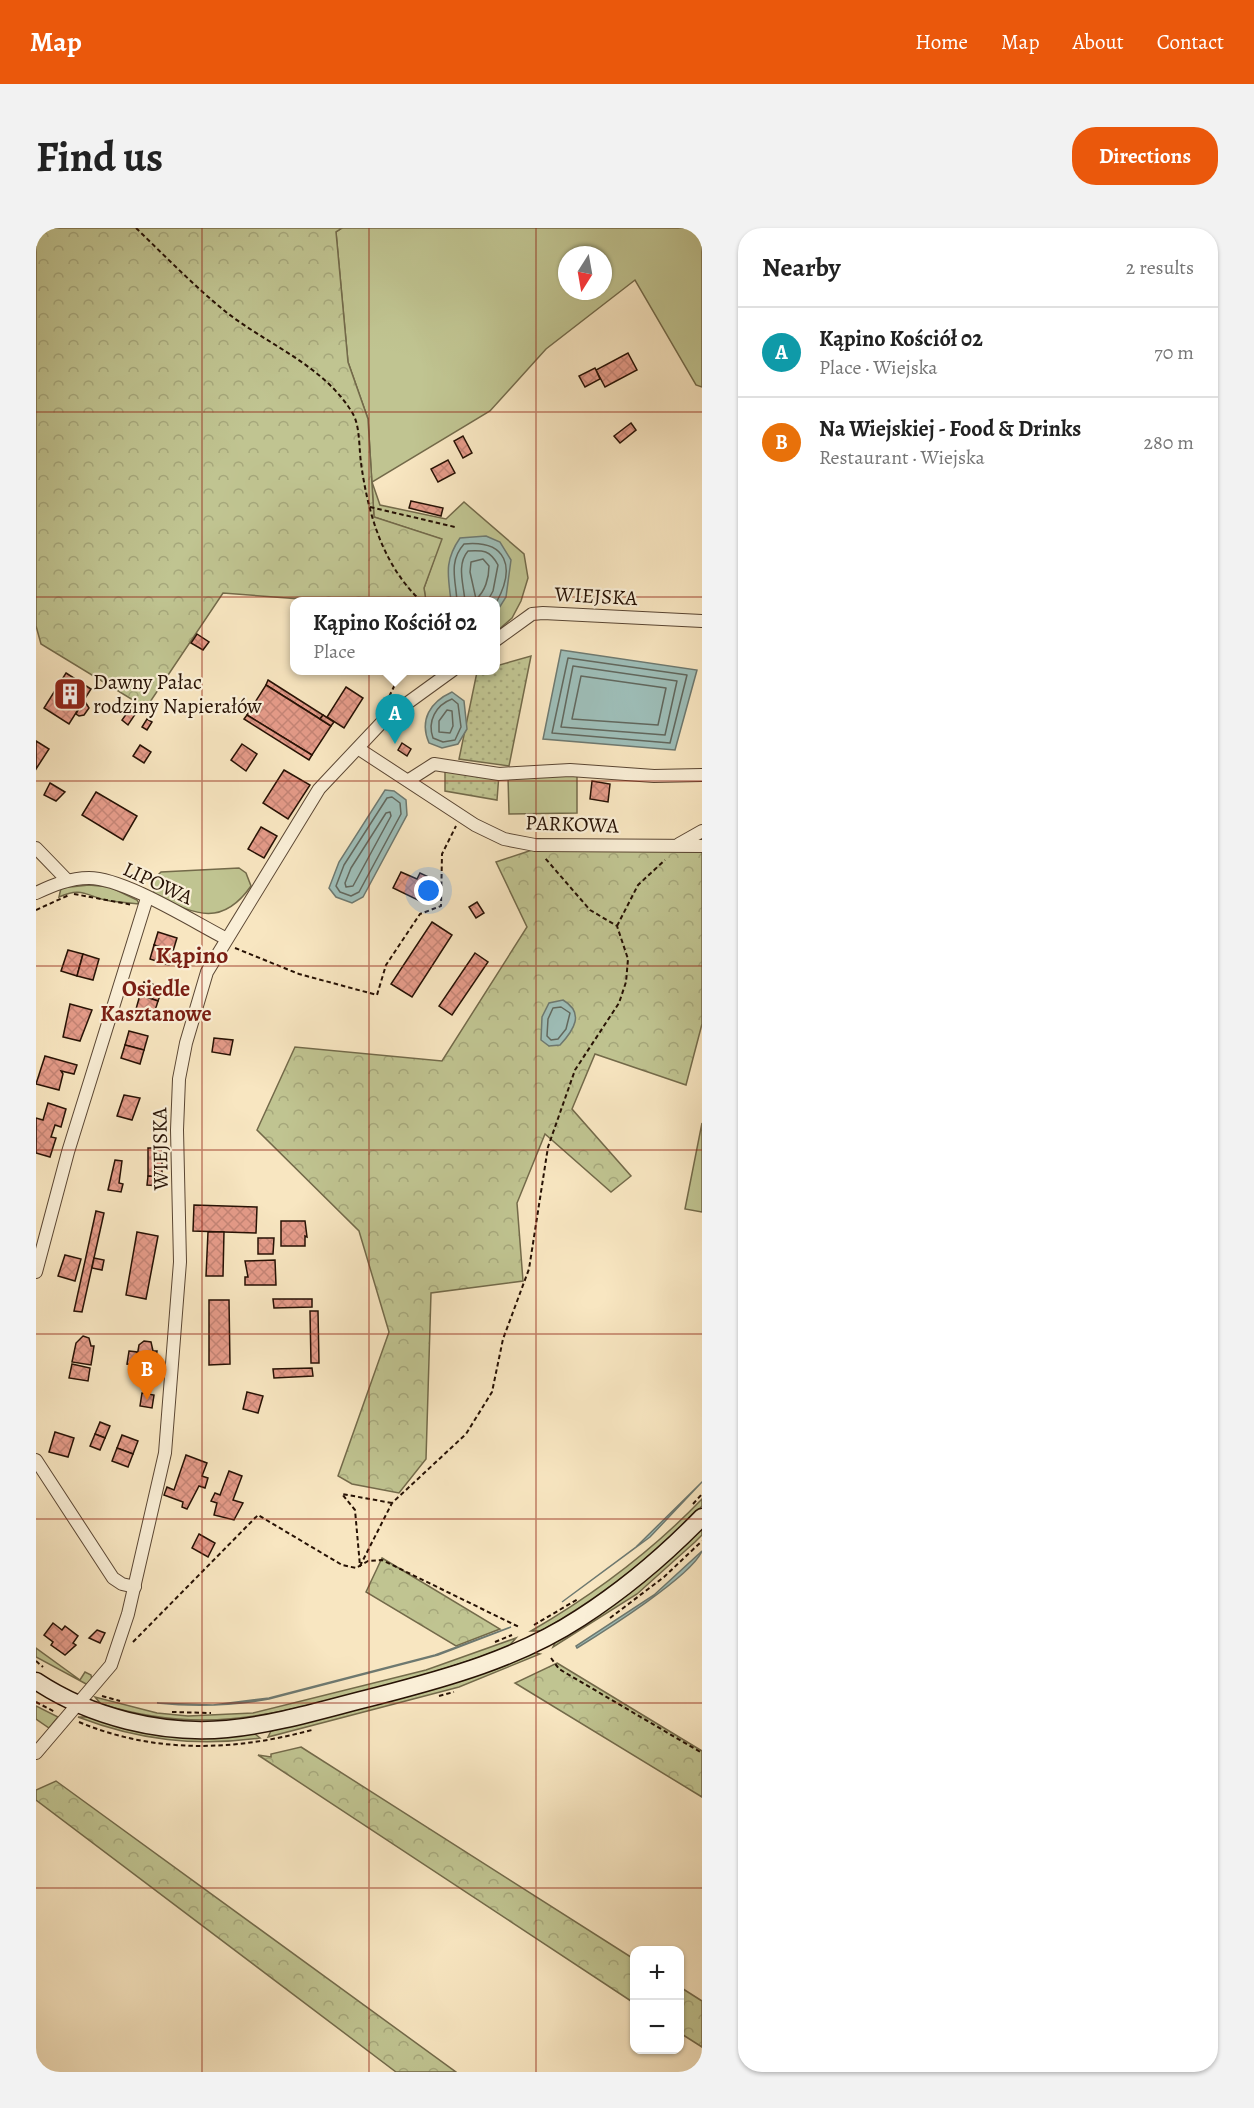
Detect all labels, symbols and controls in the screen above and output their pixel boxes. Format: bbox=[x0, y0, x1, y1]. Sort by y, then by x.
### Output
text: Map bbox=[30, 23, 82, 61]
text: Home bbox=[915, 28, 968, 56]
text: Map bbox=[1001, 28, 1039, 56]
text: About bbox=[1072, 28, 1124, 56]
text: Contact bbox=[1157, 28, 1224, 56]
button: Directions bbox=[1072, 127, 1218, 185]
text: Find us bbox=[36, 128, 163, 185]
north arrow bbox=[558, 246, 612, 300]
text: Nearby bbox=[762, 250, 841, 285]
text: 2 results bbox=[1126, 254, 1194, 281]
text: Kąpino Kościół 02 bbox=[819, 324, 983, 354]
text: A bbox=[775, 339, 788, 366]
text: 70 m bbox=[1154, 339, 1194, 366]
text: Place · Wiejska bbox=[819, 354, 938, 381]
text: Na Wiejskiej - Food & Drinks bbox=[819, 414, 1081, 444]
text: B bbox=[775, 429, 788, 456]
text: 280 m bbox=[1144, 429, 1194, 456]
text: Restaurant · Wiejska bbox=[819, 444, 985, 471]
street label: WIEJSKA bbox=[553, 580, 639, 612]
popup bbox=[290, 597, 500, 675]
text: Kąpino Kościół 02 bbox=[313, 608, 477, 638]
text: Place bbox=[313, 638, 355, 665]
place label: Dawny Pałac rodziny Napierałów bbox=[93, 668, 262, 720]
building icon: Dawny Pałac rodziny Napierałów bbox=[52, 676, 88, 712]
pin: A bbox=[376, 694, 414, 744]
street label: PARKOWA bbox=[525, 808, 620, 840]
street label: LIPOWA bbox=[118, 855, 198, 912]
your location bbox=[414, 876, 443, 905]
district label: Kąpino bbox=[156, 939, 228, 971]
district label: Osiedle Kasztanowe bbox=[100, 974, 212, 1029]
street label: WIEJSKA bbox=[145, 1107, 175, 1192]
pin: B bbox=[128, 1350, 166, 1400]
map controls bbox=[630, 1946, 684, 2054]
button: + bbox=[630, 1946, 684, 2000]
button: − bbox=[630, 2000, 684, 2054]

